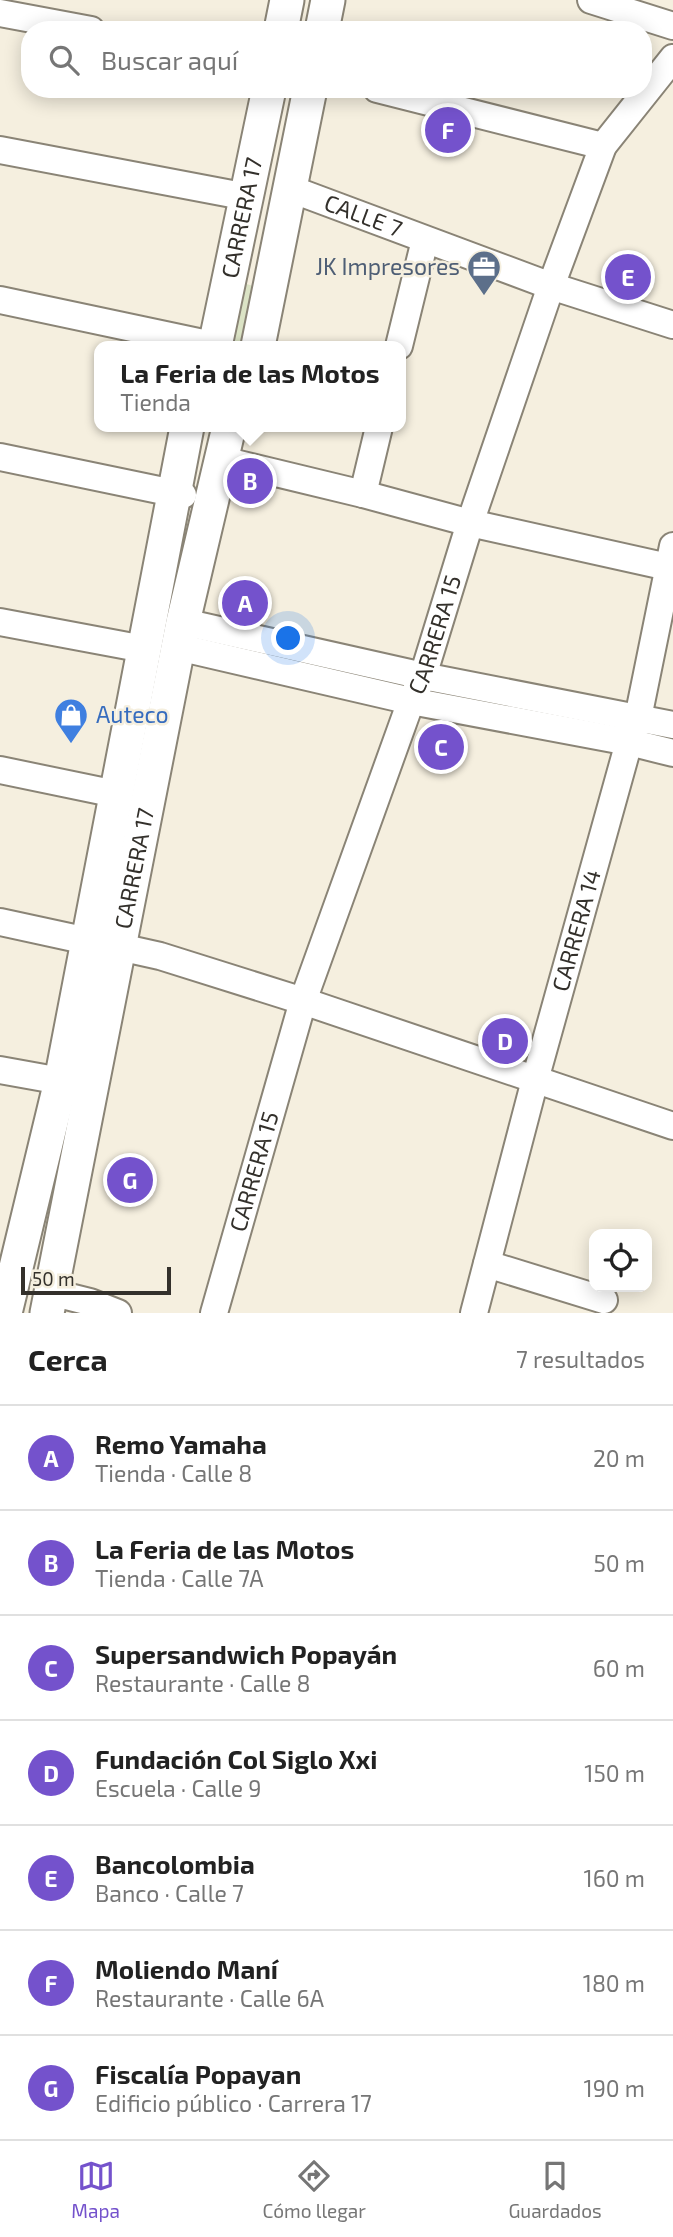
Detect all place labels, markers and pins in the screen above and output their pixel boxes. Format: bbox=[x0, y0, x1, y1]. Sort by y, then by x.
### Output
pin: F bbox=[425, 104, 471, 156]
office icon: JK Impresores bbox=[465, 248, 503, 297]
pin: E bbox=[605, 251, 651, 303]
place label: JK Impresores bbox=[315, 252, 460, 280]
pin: B bbox=[227, 455, 273, 507]
pin: A bbox=[222, 577, 268, 629]
shop icon: Auteco bbox=[52, 696, 90, 745]
place label: Auteco bbox=[96, 700, 169, 728]
pin: C bbox=[418, 721, 464, 773]
pin: D bbox=[482, 1015, 528, 1067]
pin: G bbox=[107, 1154, 153, 1206]

